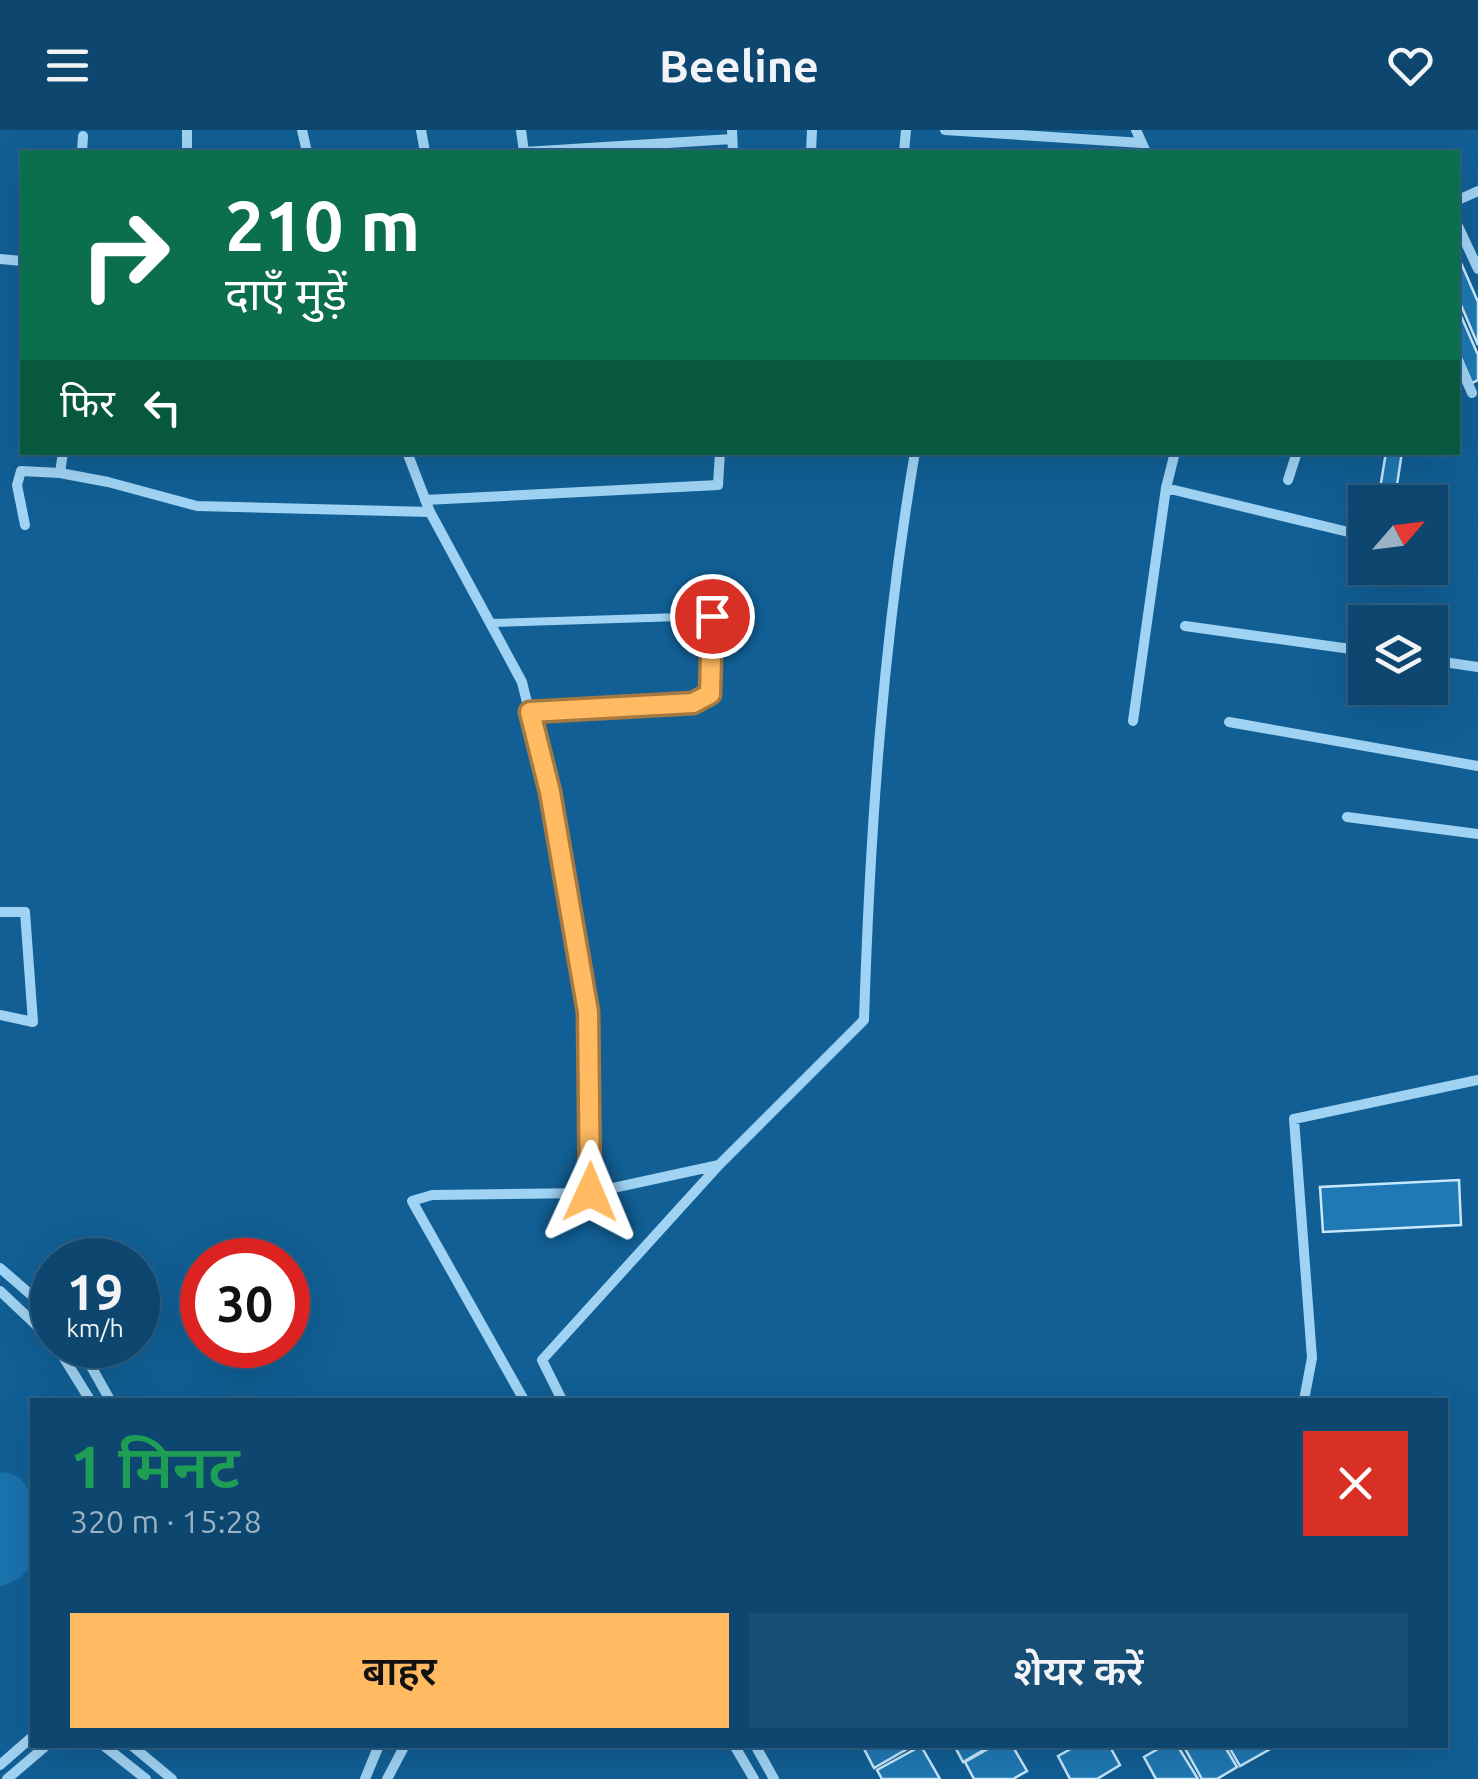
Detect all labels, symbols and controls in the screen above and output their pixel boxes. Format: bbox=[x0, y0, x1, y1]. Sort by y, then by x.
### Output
icon: menu bbox=[40, 38, 95, 93]
icon: heart bbox=[1383, 38, 1438, 93]
text: Beeline bbox=[659, 40, 819, 91]
text: 210 m bbox=[225, 186, 420, 264]
icon: right bbox=[60, 190, 190, 320]
text: दाएँ मुड़ें bbox=[225, 268, 347, 319]
icon: left bbox=[135, 380, 190, 435]
text: फिर bbox=[60, 382, 115, 424]
north arrow bbox=[1348, 485, 1448, 585]
map controls bbox=[1348, 485, 1448, 705]
pin bbox=[670, 574, 755, 659]
icon: arrive bbox=[685, 589, 740, 644]
button: layers bbox=[1348, 605, 1448, 705]
position arrow bbox=[538, 1140, 642, 1244]
speed limit sign: 30 bbox=[180, 1238, 310, 1368]
text: 19 bbox=[67, 1263, 123, 1319]
text: km/h bbox=[66, 1314, 124, 1342]
button: close bbox=[1303, 1431, 1408, 1536]
text: 1 मिनट bbox=[70, 1432, 240, 1499]
text: 320 m · 15:28 bbox=[70, 1503, 262, 1539]
button: बाहर bbox=[70, 1613, 729, 1728]
button: शेयर करें bbox=[749, 1613, 1408, 1728]

